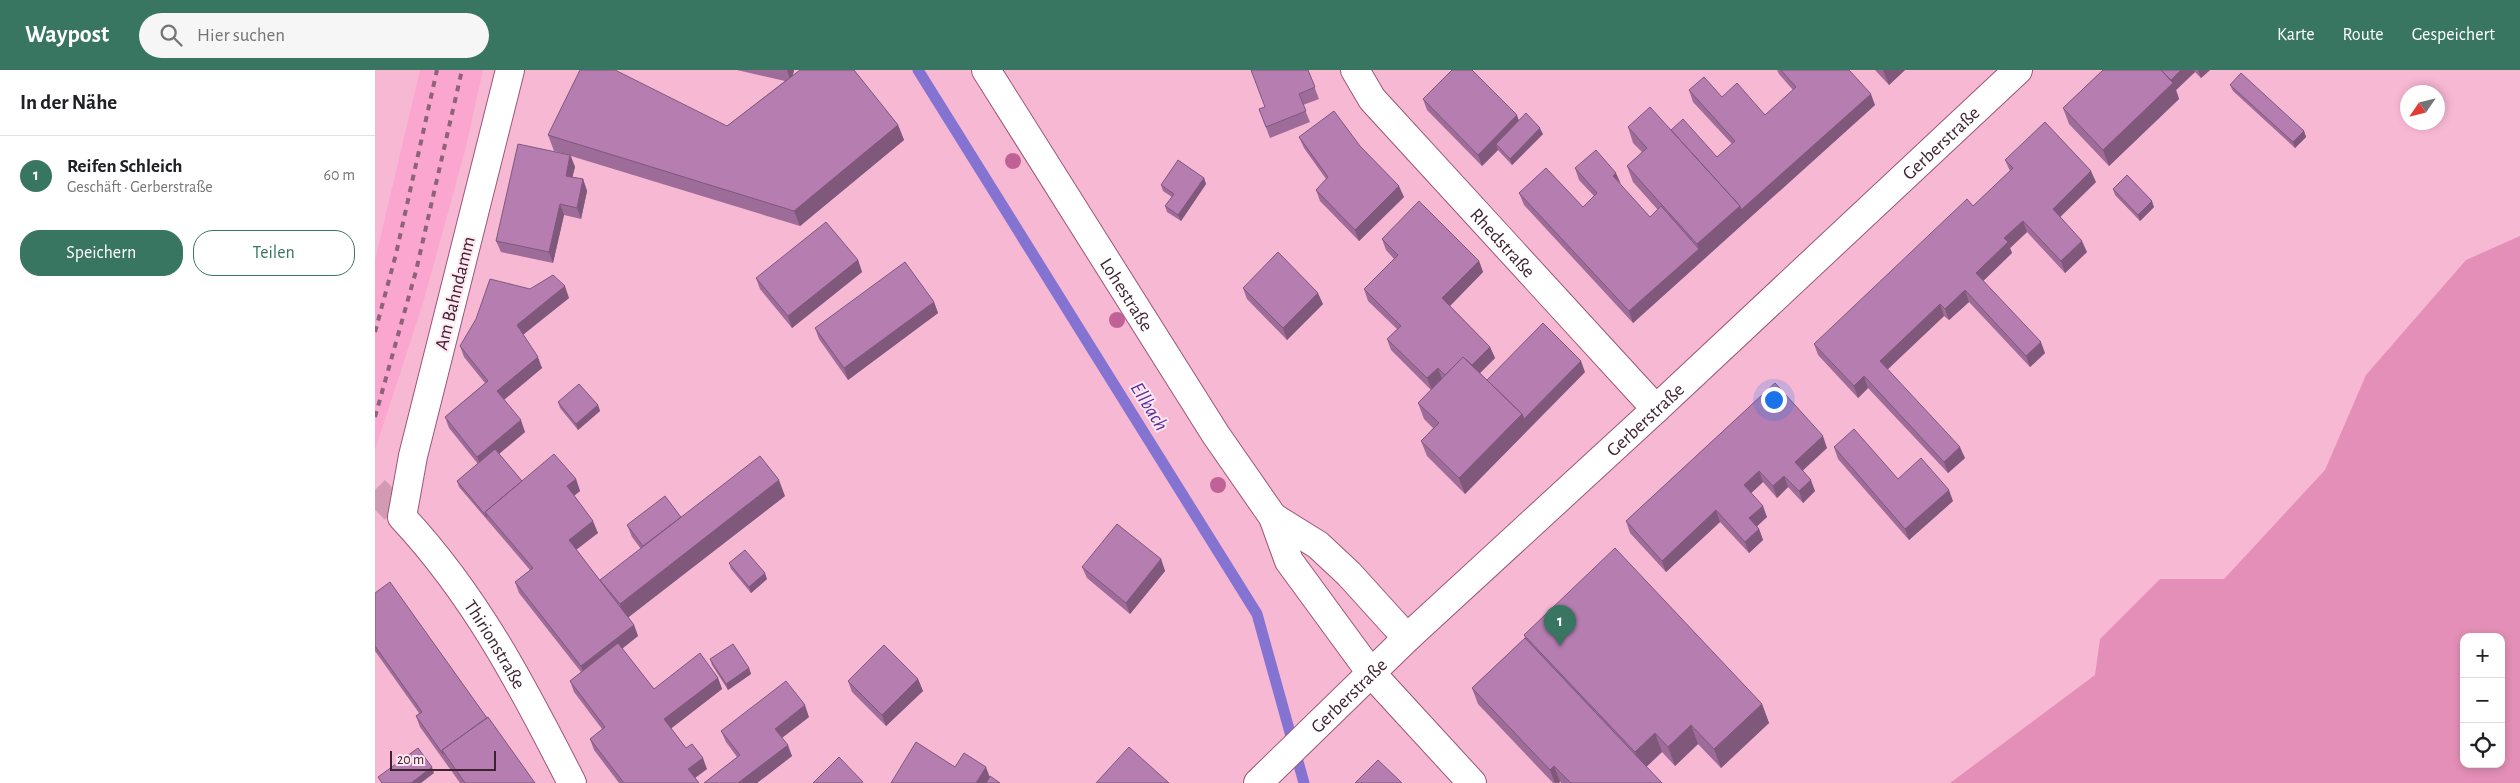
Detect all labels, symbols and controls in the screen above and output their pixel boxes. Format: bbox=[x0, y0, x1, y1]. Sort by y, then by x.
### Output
search box bbox=[139, 13, 489, 58]
icon: search bbox=[157, 21, 185, 49]
text: Waypost bbox=[25, 23, 109, 47]
text: Hier suchen bbox=[197, 26, 285, 45]
text: Karte bbox=[2277, 26, 2314, 44]
text: Route bbox=[2342, 26, 2384, 44]
text: Gespeichert bbox=[2412, 26, 2495, 44]
north arrow bbox=[2400, 85, 2445, 130]
text: In der Nähe bbox=[20, 92, 117, 113]
street label: Gerberstraße bbox=[1899, 103, 1984, 184]
text: Reifen Schleich bbox=[67, 157, 182, 176]
text: 1 bbox=[33, 167, 39, 183]
text: 60 m bbox=[324, 167, 355, 183]
text: Geschäft · Gerberstraße bbox=[67, 179, 213, 195]
street label: Rhedstraße bbox=[1466, 205, 1538, 281]
button: Speichern bbox=[20, 230, 183, 276]
button: Teilen bbox=[193, 230, 355, 276]
street label: Am Bahndamm bbox=[432, 235, 479, 352]
street label: Lohestraße bbox=[1096, 255, 1156, 335]
water label: Ellbach bbox=[1127, 379, 1172, 434]
street label: Gerberstraße bbox=[1603, 380, 1688, 460]
your location bbox=[1761, 387, 1787, 413]
street label: Thirionstraße bbox=[460, 597, 528, 692]
pin: 1 bbox=[1544, 605, 1576, 646]
map controls bbox=[2460, 633, 2505, 768]
button: + bbox=[2460, 633, 2505, 678]
street label: Gerberstraße bbox=[1308, 655, 1391, 737]
button: − bbox=[2460, 678, 2505, 723]
button: locate bbox=[2460, 723, 2505, 768]
scale bar bbox=[390, 748, 496, 771]
text: 20 m bbox=[397, 753, 424, 767]

